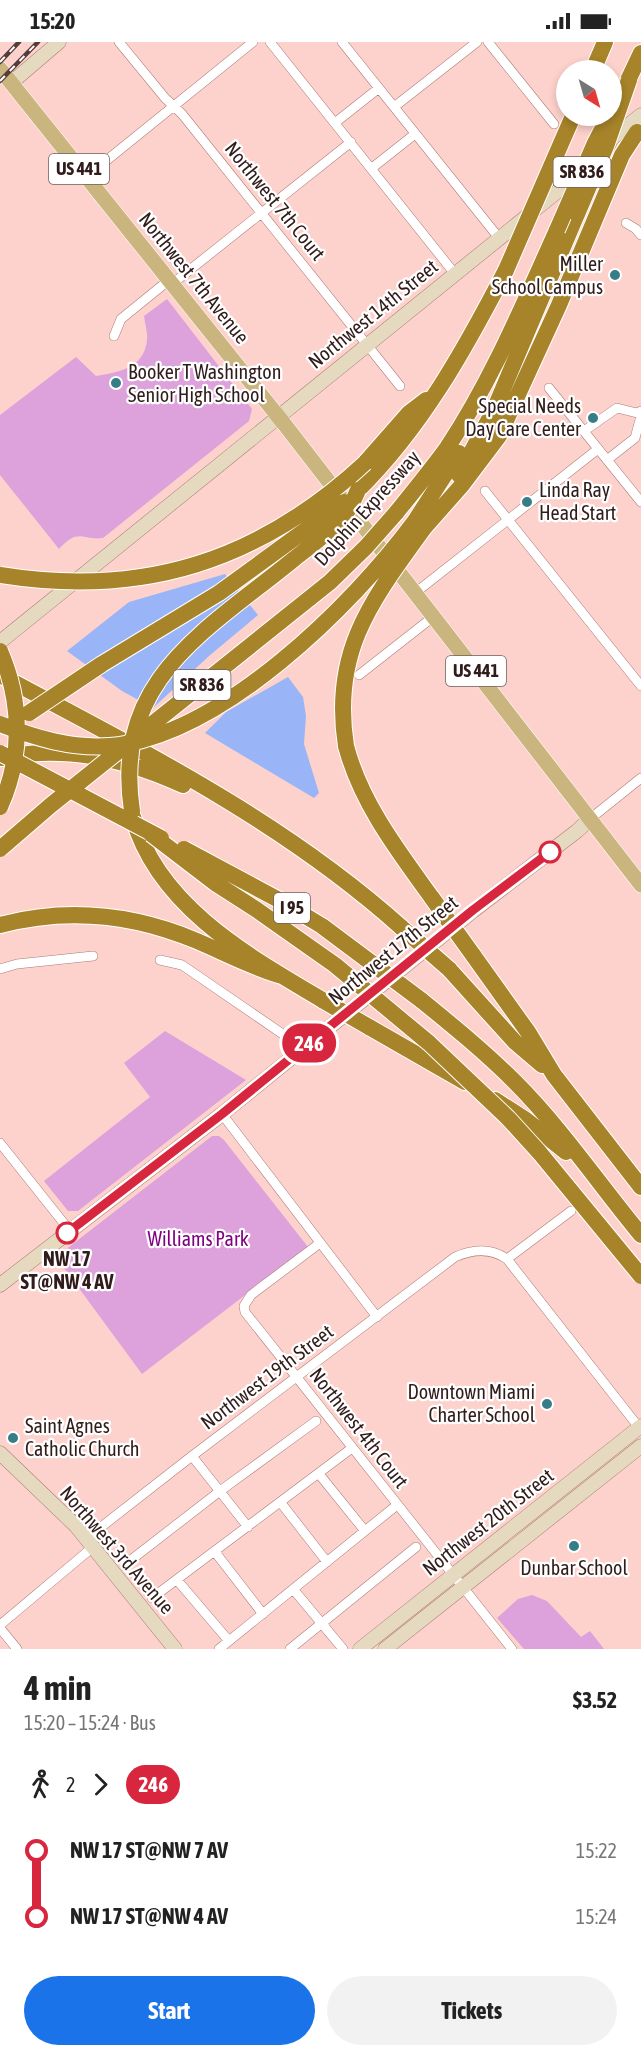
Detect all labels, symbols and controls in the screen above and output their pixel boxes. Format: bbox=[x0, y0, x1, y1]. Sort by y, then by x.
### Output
text: 15:20 bbox=[30, 8, 75, 34]
north arrow bbox=[556, 60, 622, 126]
map controls bbox=[556, 60, 622, 126]
street label: Northwest 7th Court bbox=[221, 137, 330, 265]
road number: US 441 bbox=[49, 154, 109, 184]
road number: SR 836 bbox=[554, 157, 610, 187]
street label: Northwest 7th Avenue bbox=[135, 208, 254, 348]
place label: Miller School Campus bbox=[492, 252, 604, 298]
street label: Northwest 14th Street bbox=[303, 254, 442, 373]
marker: Miller School Campus bbox=[608, 268, 622, 282]
place label: Booker T Washington Senior High School bbox=[128, 360, 281, 406]
marker: Booker T Washington Senior High School bbox=[109, 376, 123, 390]
place label: Special Needs Day Care Center bbox=[465, 394, 582, 440]
marker: Special Needs Day Care Center bbox=[586, 411, 600, 425]
street label: Dolphin Expressway bbox=[309, 446, 424, 570]
place label: Linda Ray Head Start bbox=[539, 478, 616, 524]
marker: Linda Ray Head Start bbox=[520, 495, 534, 509]
road number: US 441 bbox=[446, 656, 506, 686]
road number: SR 836 bbox=[174, 670, 230, 700]
unlabelled marker bbox=[539, 841, 561, 863]
street label: Northwest 17th Street bbox=[323, 890, 462, 1009]
road number: I 95 bbox=[274, 893, 310, 923]
line badge: 246 bbox=[274, 1024, 344, 1062]
text: 246 bbox=[294, 1031, 324, 1055]
marker: NW 17 ST@NW 4 AV bbox=[56, 1222, 78, 1244]
park label: Williams Park bbox=[147, 1227, 249, 1250]
place label: NW 17 ST@NW 4 AV bbox=[20, 1247, 114, 1293]
street label: Northwest 19th Street bbox=[196, 1319, 338, 1434]
street label: Northwest 4th Court bbox=[305, 1363, 413, 1492]
place label: Downtown Miami Charter School bbox=[408, 1380, 536, 1426]
marker: Downtown Miami Charter School bbox=[540, 1397, 554, 1411]
place label: Saint Agnes Catholic Church bbox=[25, 1414, 140, 1460]
marker: Saint Agnes Catholic Church bbox=[6, 1431, 20, 1445]
street label: Northwest 20th Street bbox=[418, 1463, 558, 1580]
street label: Northwest 3rd Avenue bbox=[56, 1481, 179, 1618]
marker: Dunbar School bbox=[567, 1539, 581, 1553]
place label: Dunbar School bbox=[520, 1556, 628, 1579]
text: 4 min bbox=[24, 1669, 91, 1707]
text: $3.52 bbox=[573, 1687, 617, 1713]
text: 15:20 – 15:24 · Bus bbox=[24, 1711, 156, 1734]
icon: walk bbox=[24, 1768, 57, 1801]
icon: forward bbox=[84, 1768, 117, 1801]
text: 246 bbox=[138, 1772, 168, 1796]
text: 2 bbox=[66, 1773, 75, 1796]
text: NW 17 ST@NW 7 AV bbox=[70, 1837, 228, 1863]
text: 15:22 bbox=[576, 1839, 617, 1862]
text: NW 17 ST@NW 4 AV bbox=[70, 1903, 228, 1929]
text: 15:24 bbox=[576, 1905, 617, 1928]
button: Start bbox=[24, 1976, 315, 2045]
button: Tickets bbox=[327, 1976, 617, 2045]

